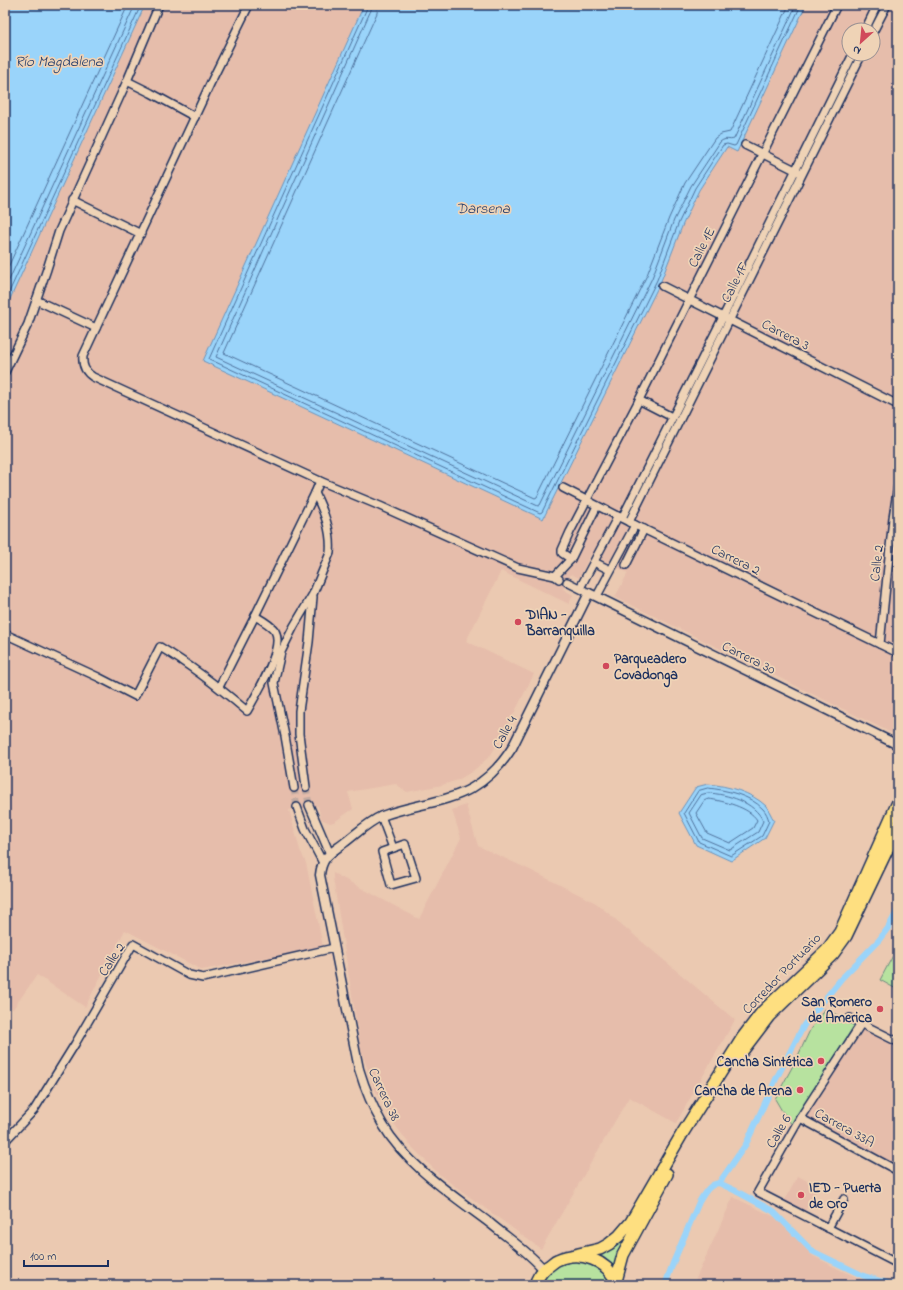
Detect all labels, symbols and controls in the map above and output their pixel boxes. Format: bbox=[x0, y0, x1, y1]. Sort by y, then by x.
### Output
north arrow bbox=[841, 22, 881, 62]
text: N bbox=[850, 41, 864, 59]
water label: Río Magdalena bbox=[15, 51, 104, 74]
water label: Darsena bbox=[456, 198, 511, 220]
street label: Calle 1E bbox=[683, 224, 721, 271]
street label: Calle 1F bbox=[716, 259, 755, 307]
street label: Carrera 3 bbox=[758, 314, 813, 356]
street label: Carrera 2 bbox=[707, 539, 764, 581]
street label: Calle 2 bbox=[865, 544, 890, 582]
place label: DIAN - Barranquilla bbox=[525, 605, 595, 642]
marker: DIAN - Barranquilla bbox=[513, 617, 523, 627]
street label: Carrera 30 bbox=[718, 636, 779, 680]
place label: Parqueadero Covadonga bbox=[614, 649, 687, 688]
marker: Parqueadero Covadonga bbox=[601, 661, 611, 671]
street label: Calle 4 bbox=[488, 712, 523, 753]
street label: Corredor Portuario bbox=[738, 929, 827, 1020]
street label: Calle 2 bbox=[93, 939, 131, 981]
place label: San Romero de America bbox=[801, 992, 872, 1029]
marker: San Romero de America bbox=[875, 1004, 885, 1014]
place label: Cancha Sintética bbox=[717, 1052, 813, 1073]
marker: Cancha Sintética bbox=[816, 1056, 826, 1066]
street label: Carrera 38 bbox=[362, 1065, 405, 1125]
place label: Cancha de Arena bbox=[695, 1081, 792, 1102]
marker: Cancha de Arena bbox=[795, 1085, 805, 1095]
street label: Carrera 33A bbox=[810, 1103, 878, 1153]
street label: Calle 6 bbox=[761, 1111, 797, 1153]
place label: IED - Puerta de Oro bbox=[809, 1178, 882, 1215]
marker: IED - Puerta de Oro bbox=[796, 1190, 806, 1200]
scale bar bbox=[24, 1242, 108, 1268]
text: 100 m bbox=[30, 1248, 57, 1266]

